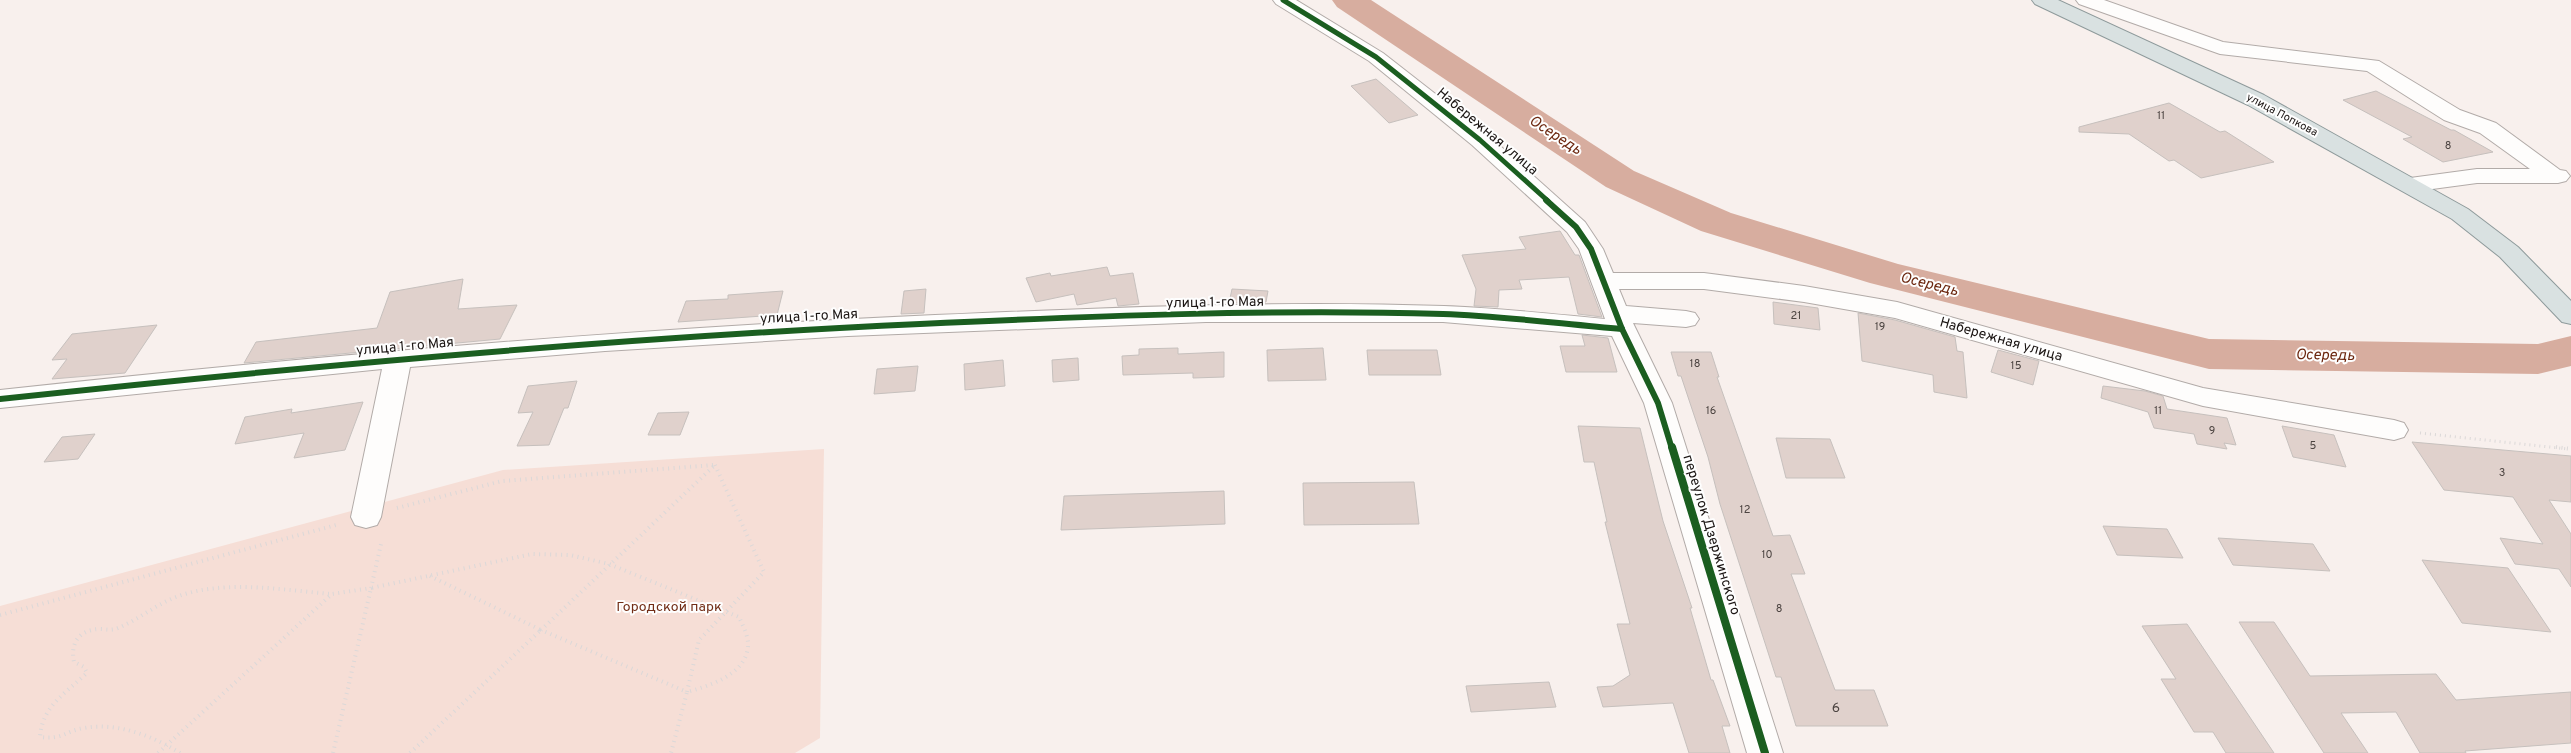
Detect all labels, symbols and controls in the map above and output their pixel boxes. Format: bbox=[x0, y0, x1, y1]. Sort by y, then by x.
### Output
street label: Набережная улица bbox=[1433, 85, 1541, 179]
street label: улица Попкова bbox=[2244, 90, 2320, 140]
house number: 11 bbox=[2157, 109, 2165, 123]
water label: Осередь bbox=[1525, 112, 1585, 160]
house number: 8 bbox=[2445, 139, 2451, 153]
water label: Осередь bbox=[1898, 269, 1960, 301]
street label: улица 1-го Мая bbox=[1166, 294, 1264, 312]
street label: улица 1-го Мая bbox=[760, 306, 858, 328]
house number: 21 bbox=[1791, 309, 1801, 323]
street label: Набережная улица bbox=[1938, 314, 2064, 366]
house number: 19 bbox=[1875, 320, 1885, 334]
street label: улица 1-го Мая bbox=[355, 334, 455, 360]
water label: Осередь bbox=[2295, 346, 2355, 366]
house number: 18 bbox=[1690, 357, 1700, 371]
house number: 15 bbox=[2011, 359, 2022, 373]
house number: 16 bbox=[1706, 404, 1716, 418]
house number: 11 bbox=[2154, 404, 2162, 418]
house number: 9 bbox=[2209, 424, 2215, 438]
house number: 5 bbox=[2310, 439, 2317, 453]
street label: переулок Дзержинского bbox=[1679, 453, 1744, 617]
house number: 3 bbox=[2499, 466, 2505, 480]
house number: 12 bbox=[1740, 503, 1750, 517]
house number: 10 bbox=[1761, 548, 1773, 562]
park label: Городской парк bbox=[616, 599, 722, 616]
house number: 8 bbox=[1776, 602, 1782, 616]
house number: 6 bbox=[1832, 700, 1840, 717]

